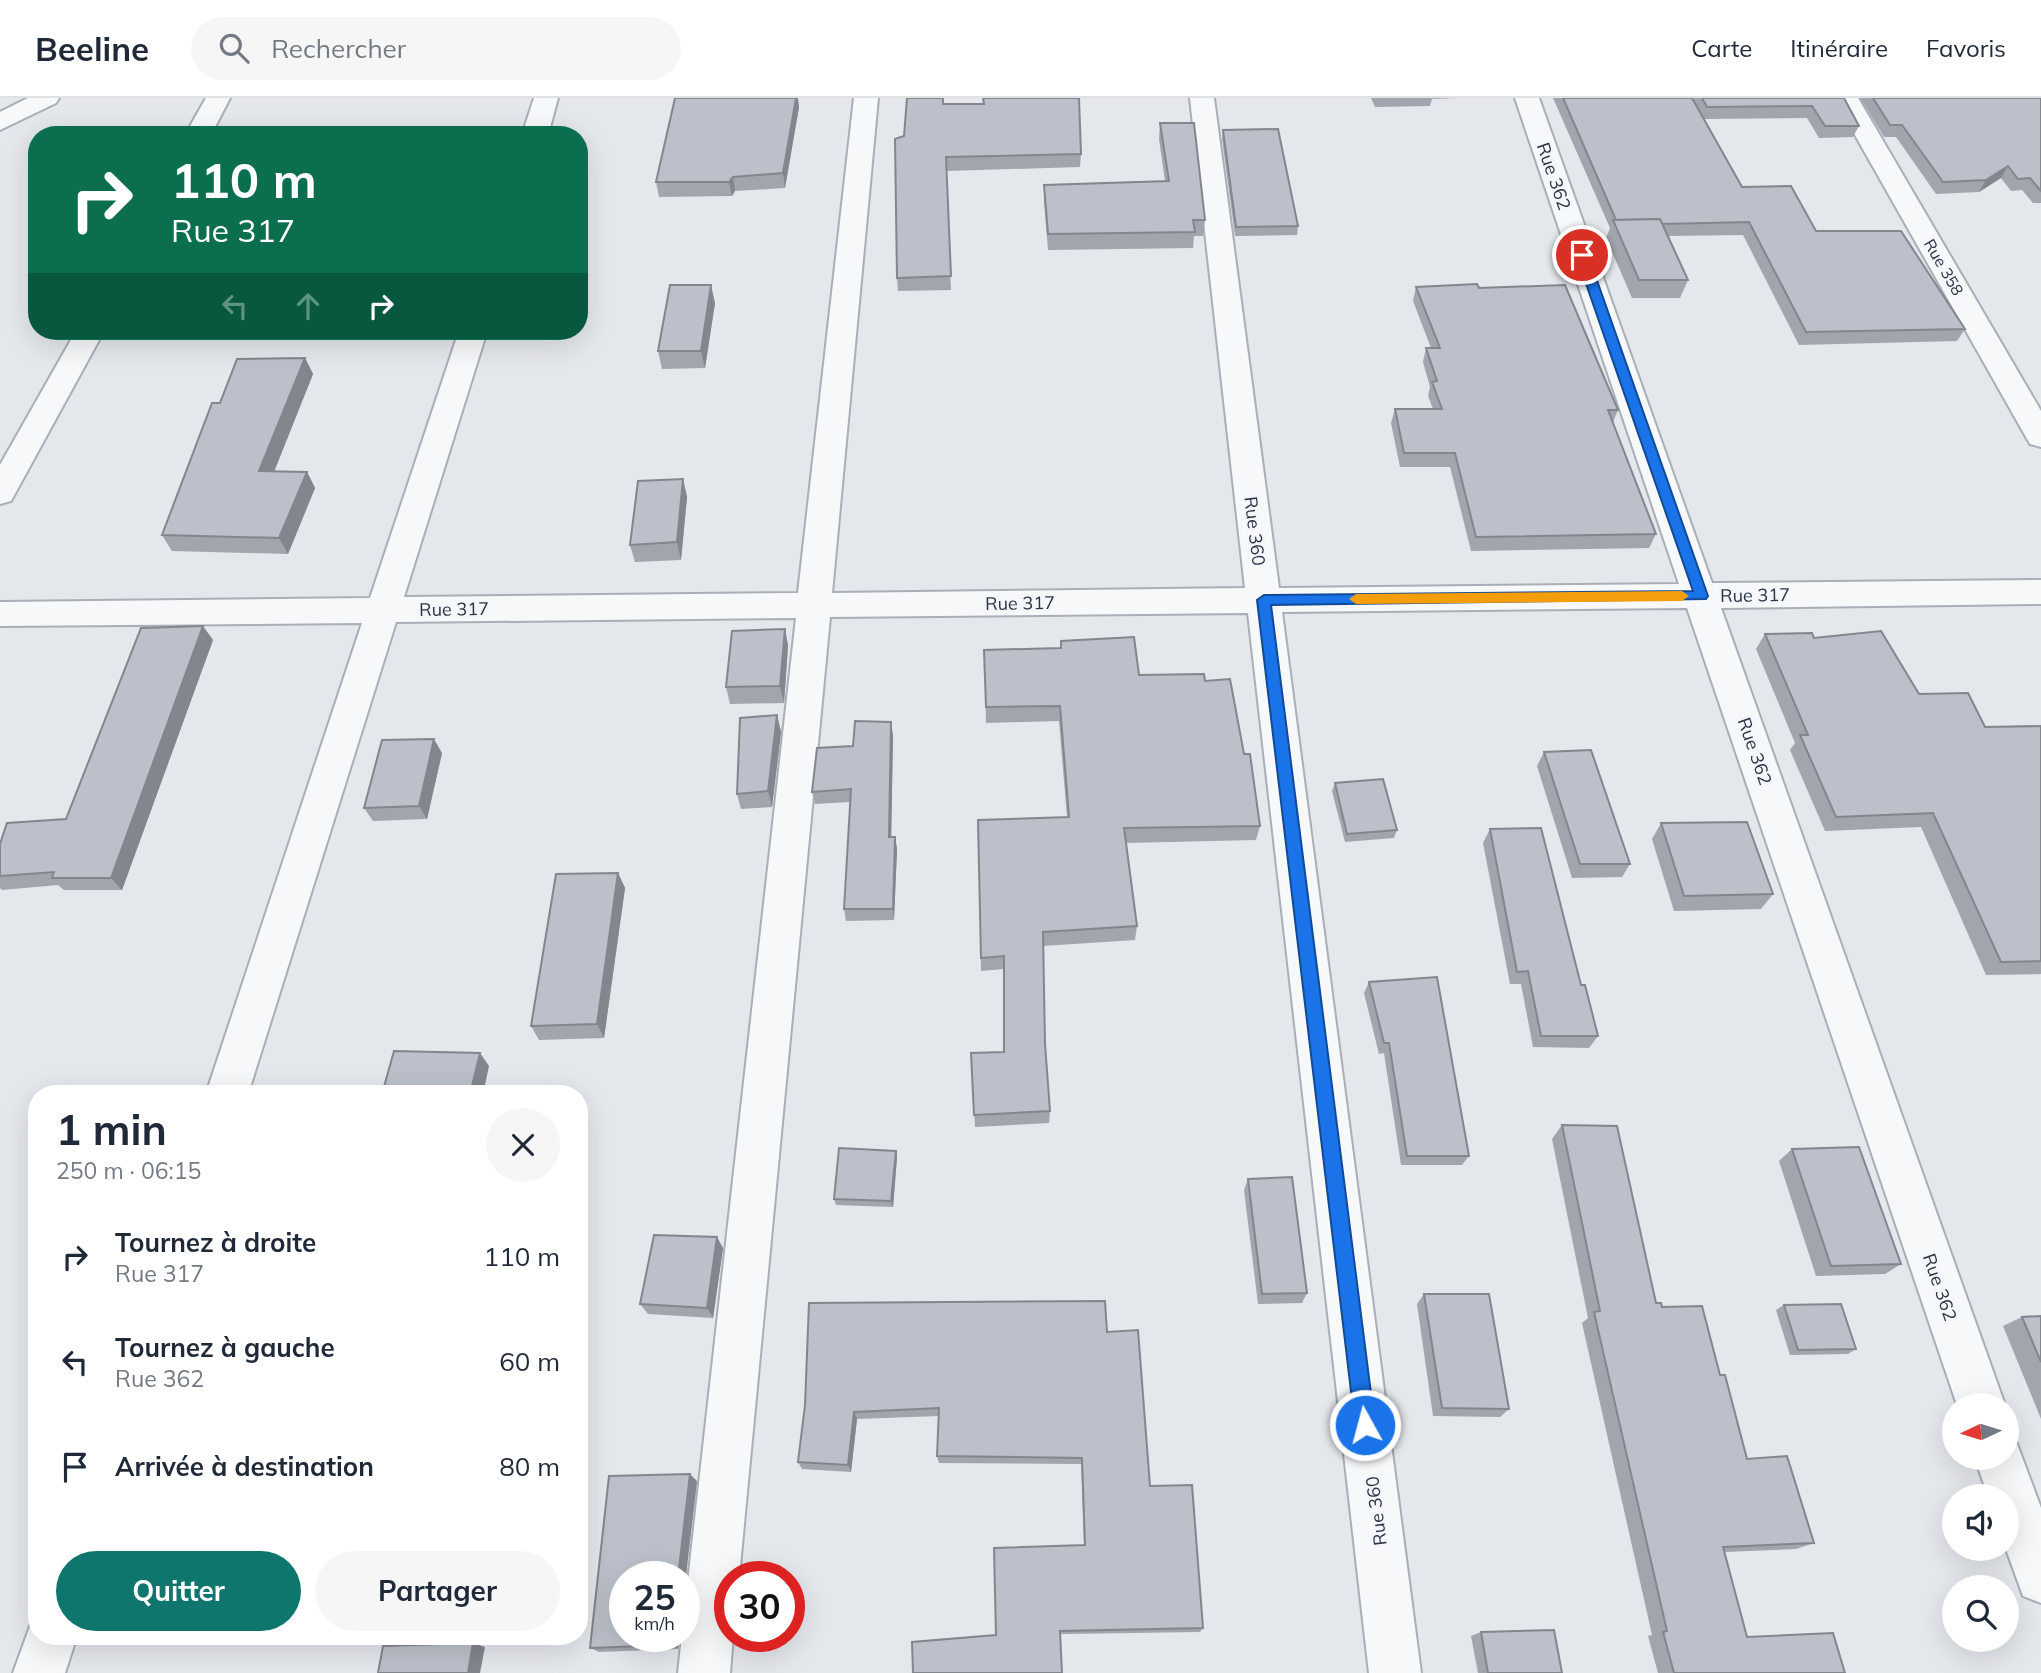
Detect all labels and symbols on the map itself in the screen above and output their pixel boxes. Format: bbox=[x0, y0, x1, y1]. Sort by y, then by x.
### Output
street label: Rue 362 bbox=[1532, 139, 1576, 213]
pin bbox=[1552, 225, 1612, 285]
street label: Rue 358 bbox=[1920, 235, 1968, 299]
street label: Rue 360 bbox=[1239, 495, 1271, 567]
street label: Rue 317 bbox=[1720, 583, 1790, 607]
street label: Rue 317 bbox=[985, 591, 1055, 615]
street label: Rue 317 bbox=[419, 597, 489, 621]
street label: Rue 362 bbox=[1733, 714, 1777, 788]
street label: Rue 362 bbox=[1918, 1250, 1962, 1324]
position arrow bbox=[1328, 1388, 1402, 1462]
north arrow bbox=[1942, 1393, 2020, 1470]
street label: Rue 360 bbox=[1360, 1475, 1392, 1547]
speed limit sign: 30 bbox=[714, 1561, 805, 1652]

